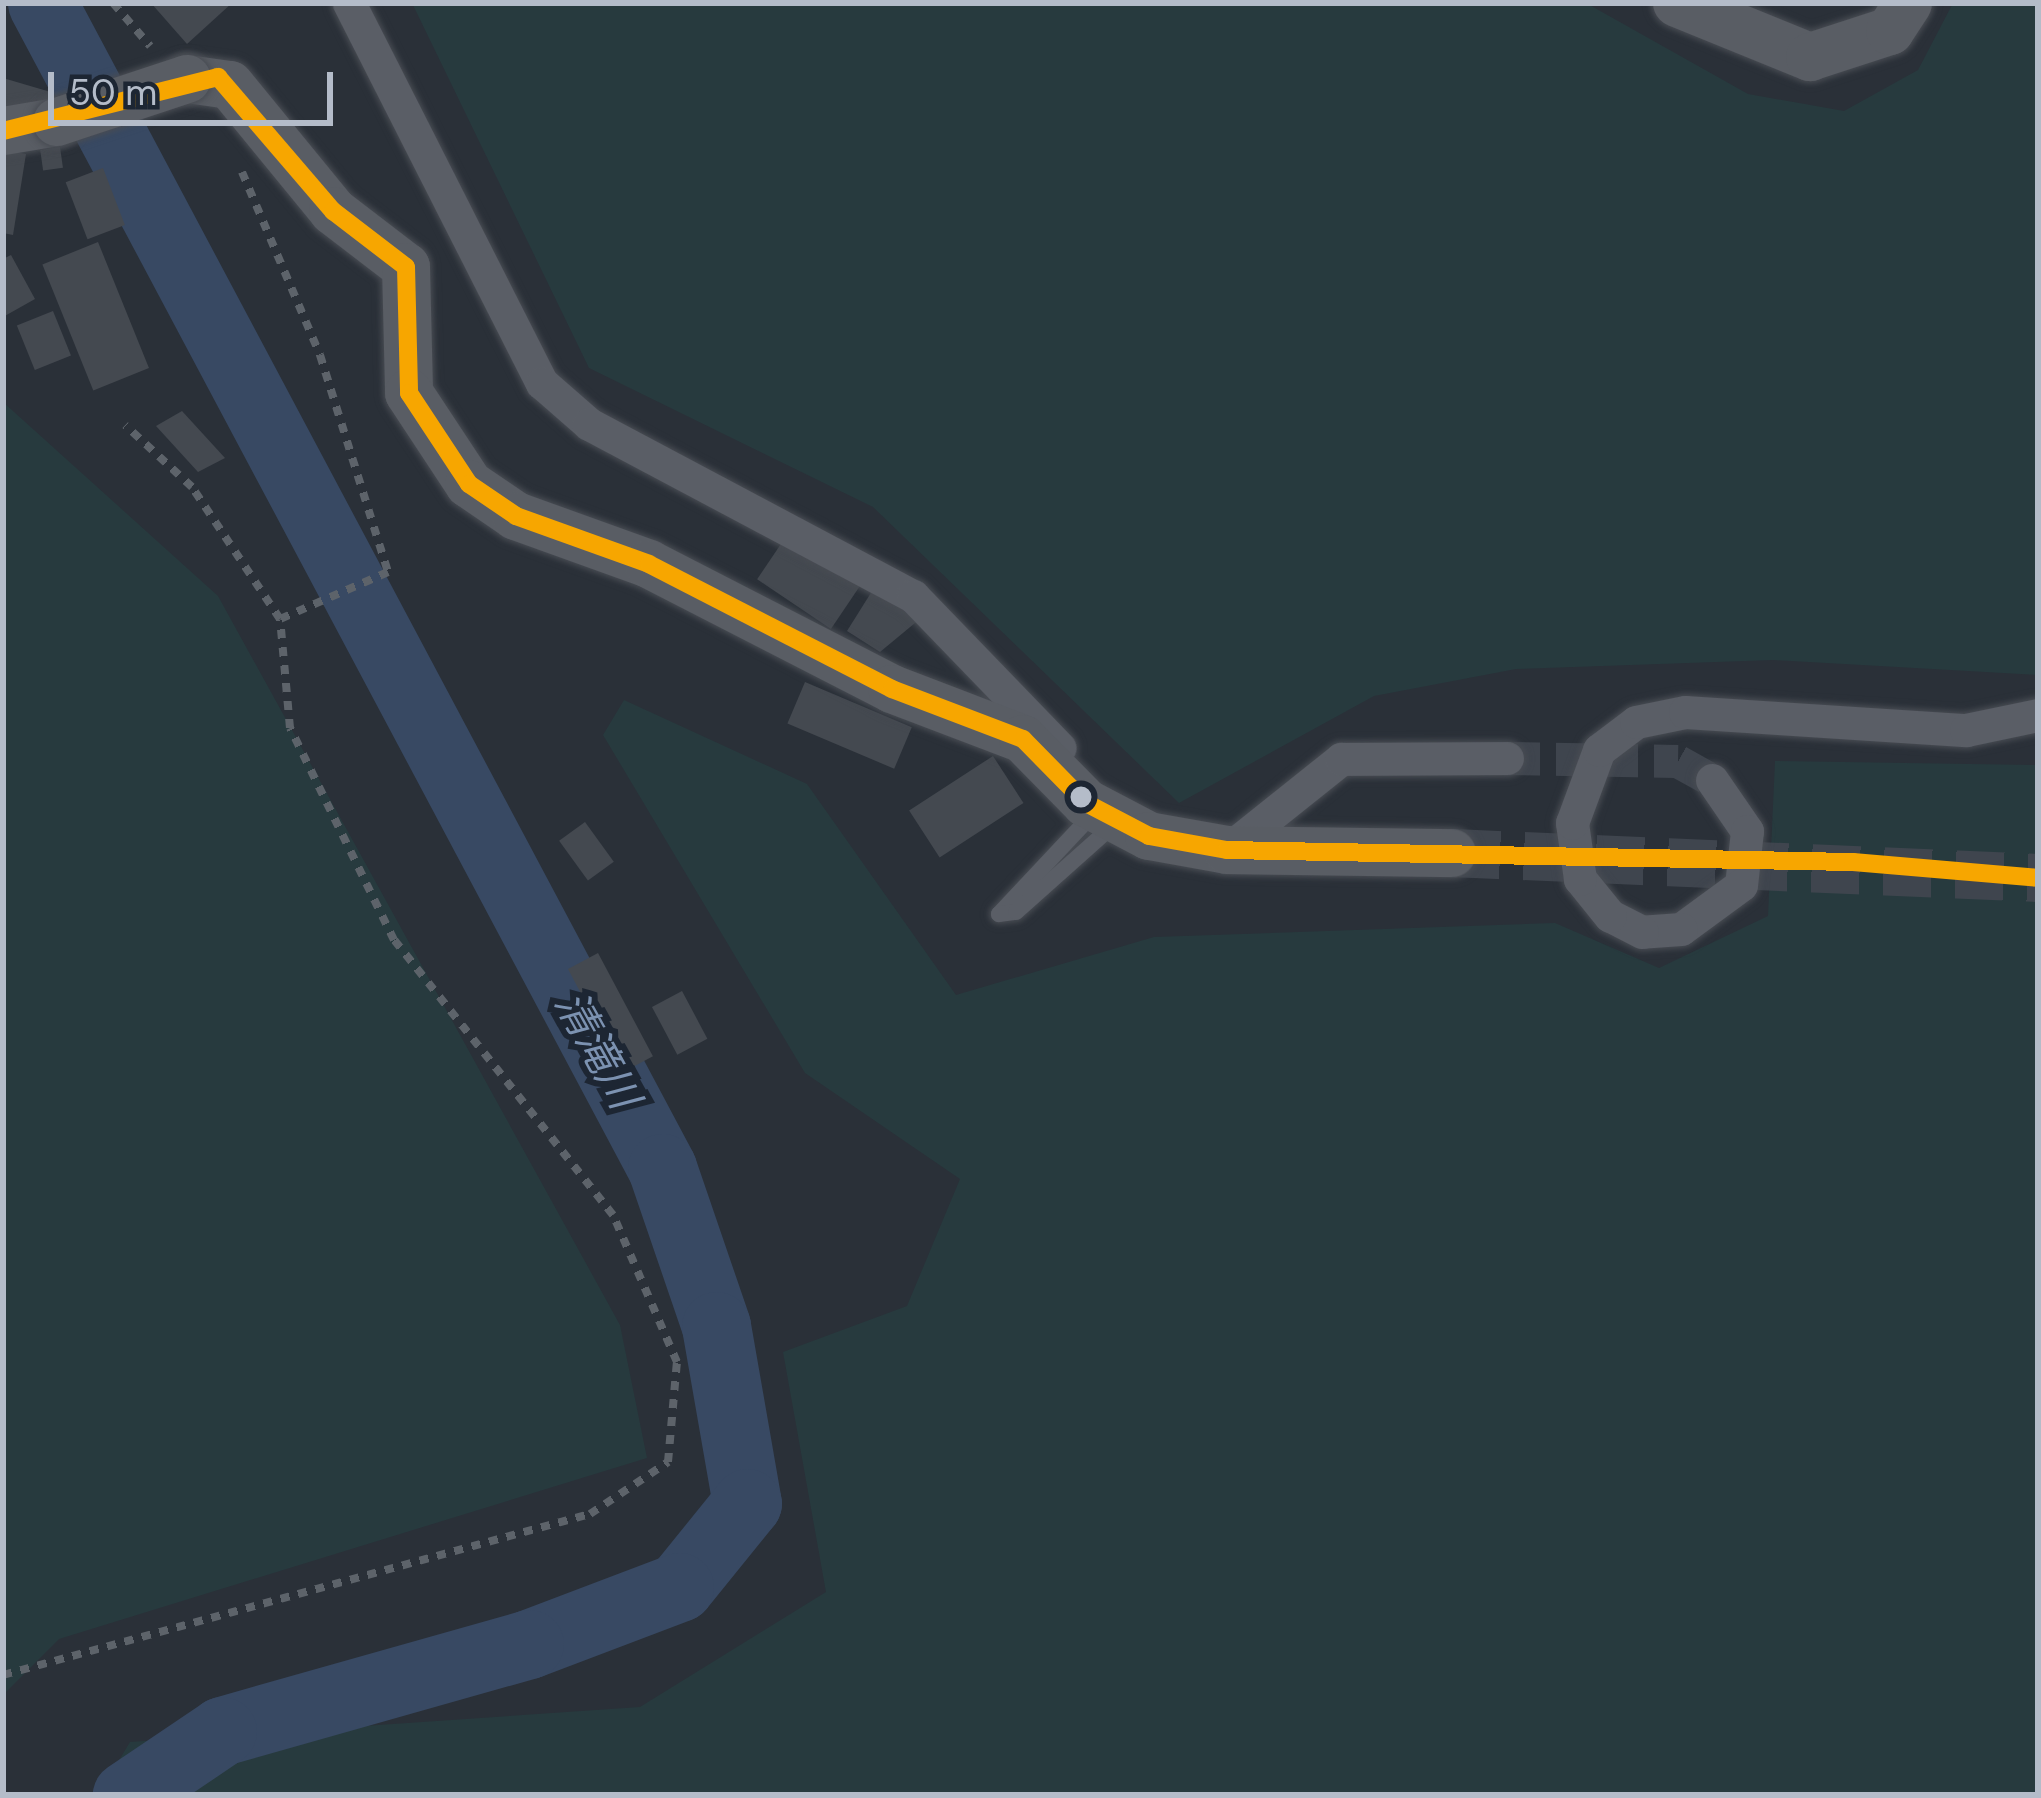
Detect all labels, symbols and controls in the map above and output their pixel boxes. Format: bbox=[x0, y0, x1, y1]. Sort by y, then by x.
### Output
scale bar bbox=[54, 48, 339, 122]
text: 50 m bbox=[69, 69, 157, 116]
unlabelled marker bbox=[1070, 786, 1092, 808]
water label: 清滝川 bbox=[544, 983, 650, 1117]

